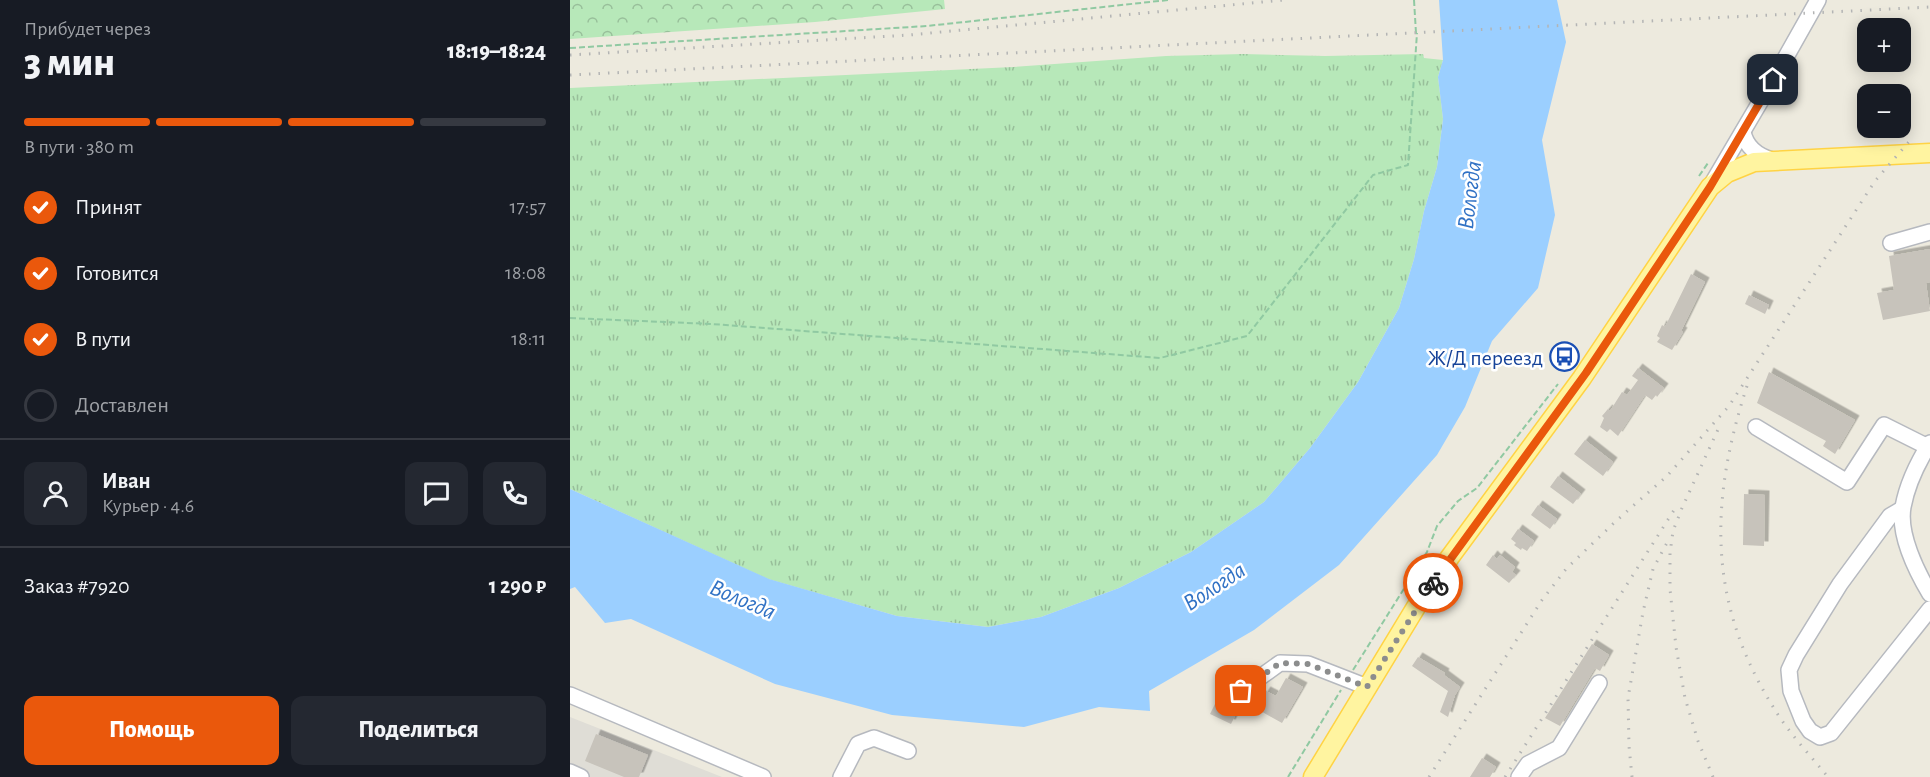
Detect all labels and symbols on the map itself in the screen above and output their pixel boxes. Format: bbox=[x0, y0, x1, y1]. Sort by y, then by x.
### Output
pin bbox=[1747, 54, 1798, 105]
water label: Вологда bbox=[1454, 160, 1486, 231]
bus stop icon: Ж/Д переезд bbox=[1548, 341, 1580, 373]
place label: Ж/Д переезд bbox=[1428, 347, 1543, 369]
courier bbox=[1403, 553, 1463, 613]
water label: Вологда bbox=[1179, 558, 1250, 616]
water label: Вологда bbox=[706, 575, 779, 624]
pin bbox=[1215, 665, 1266, 716]

